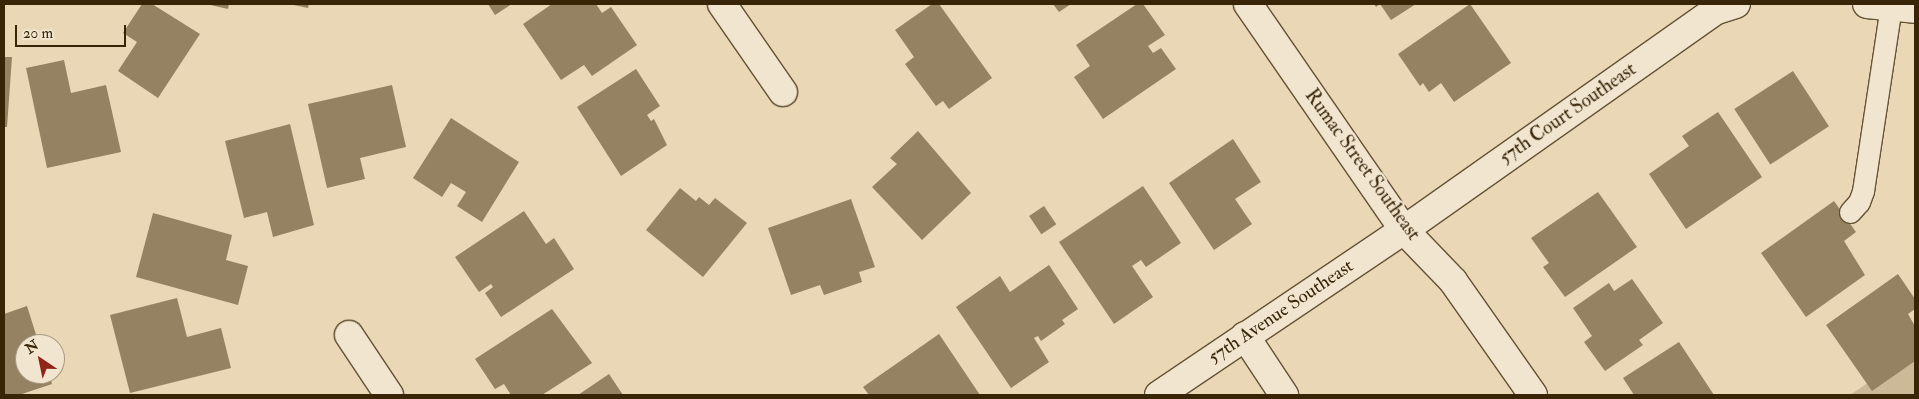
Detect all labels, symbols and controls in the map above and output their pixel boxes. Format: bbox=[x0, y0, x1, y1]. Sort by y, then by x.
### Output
scale bar bbox=[18, 15, 129, 47]
text: 20 m bbox=[23, 24, 53, 43]
street label: 57th Court Southeast bbox=[1495, 58, 1641, 170]
street label: Rumac Street Southeast bbox=[1300, 85, 1424, 245]
street label: 57th Avenue Southeast bbox=[1204, 255, 1358, 369]
north arrow bbox=[15, 334, 65, 384]
text: N bbox=[22, 336, 42, 358]

